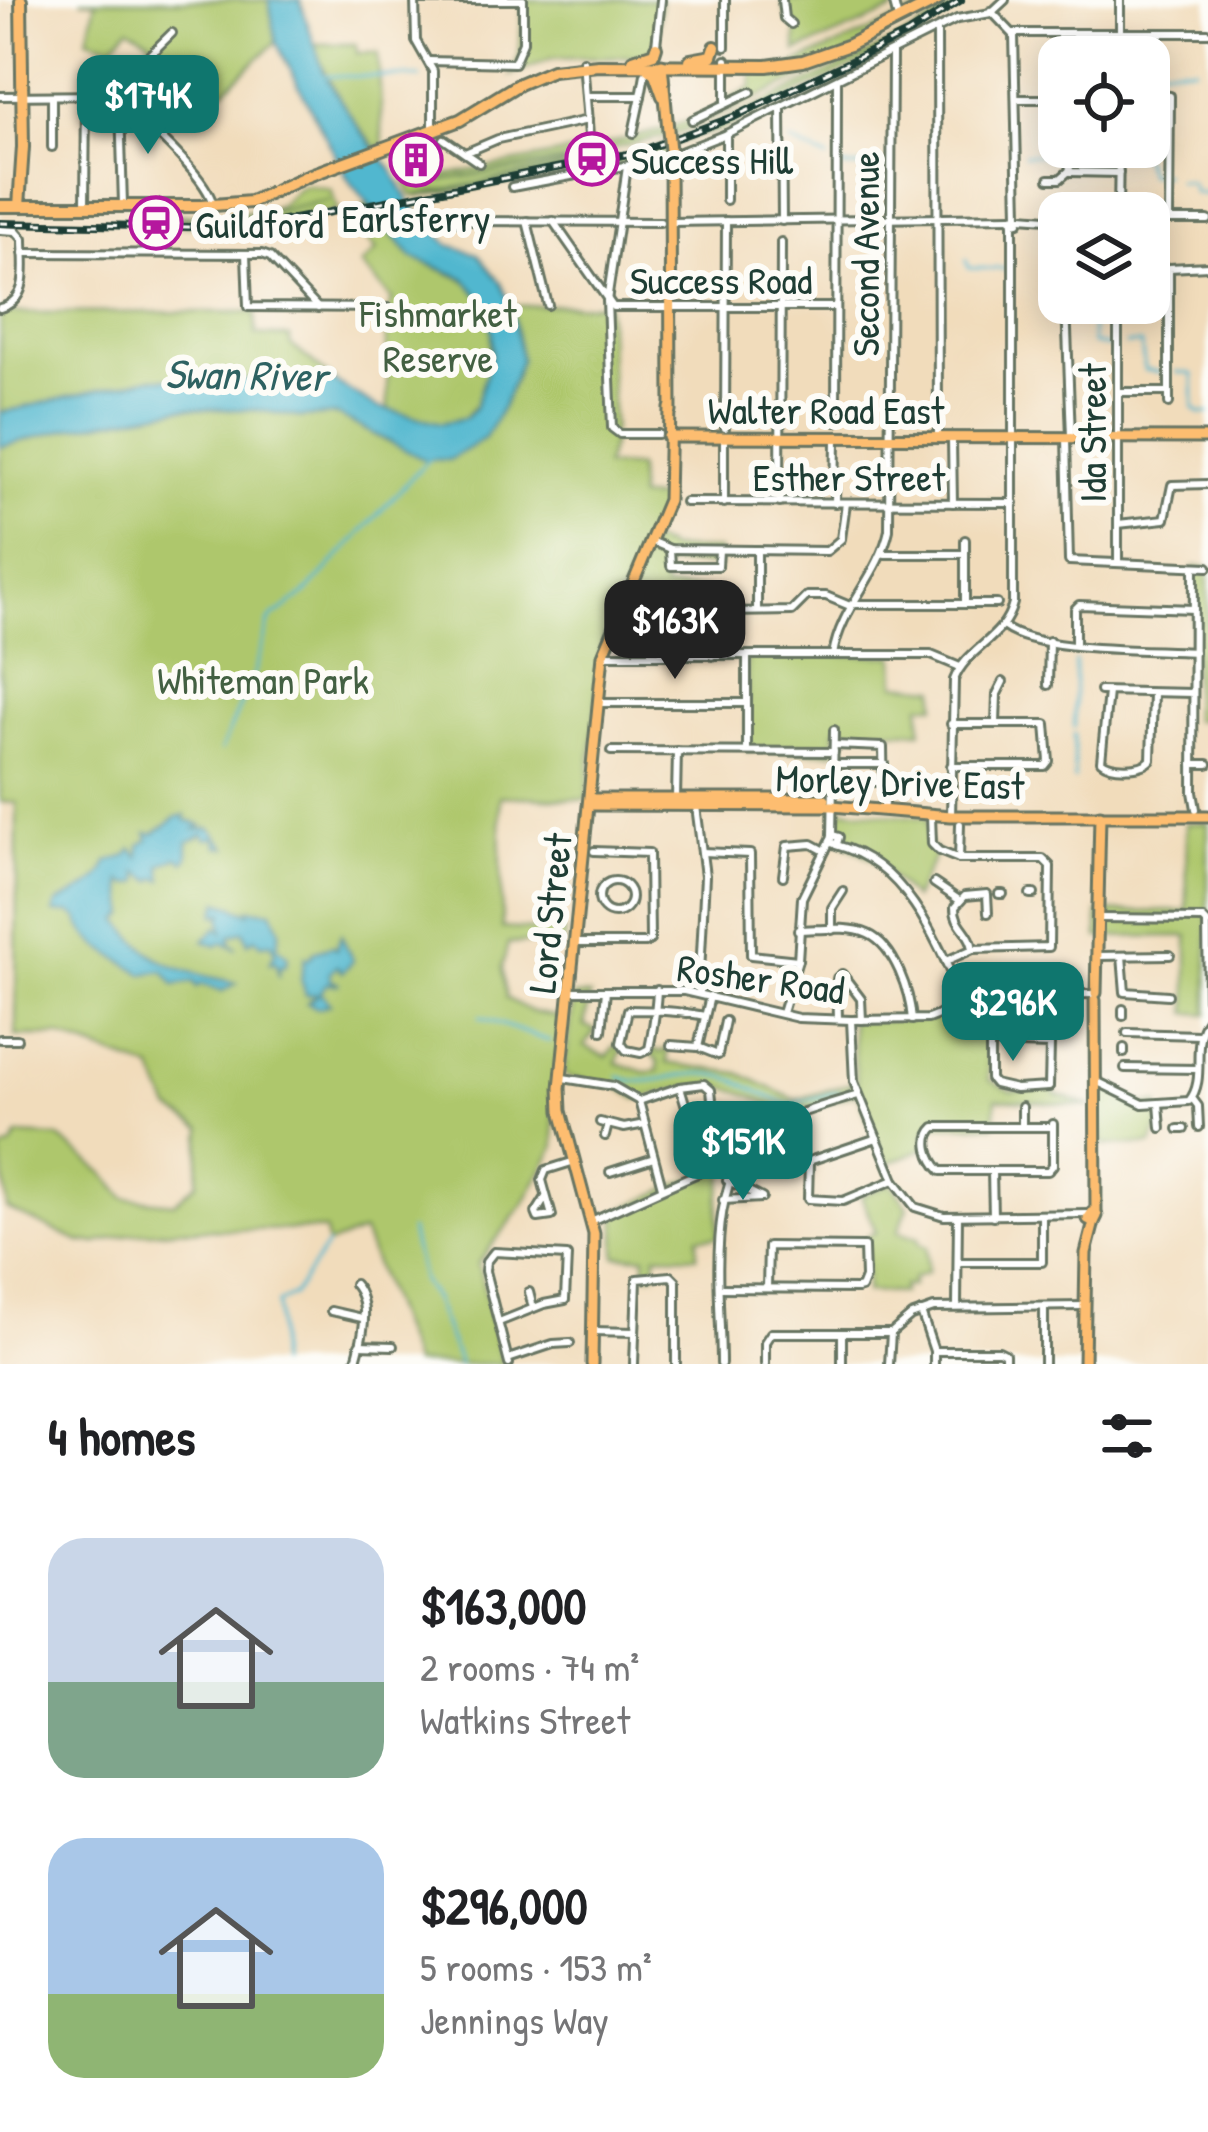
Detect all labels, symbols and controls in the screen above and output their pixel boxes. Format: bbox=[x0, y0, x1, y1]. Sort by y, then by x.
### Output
map controls bbox=[1038, 36, 1170, 324]
button: locate bbox=[1038, 36, 1170, 168]
pin: $174K bbox=[64, 55, 232, 157]
text: $174K bbox=[104, 67, 192, 120]
station icon: Success Hill bbox=[564, 131, 620, 187]
building icon: Earlsferry bbox=[388, 132, 444, 188]
place label: Success Hill bbox=[631, 133, 793, 186]
street label: Second Avenue bbox=[838, 152, 891, 356]
place label: Earlsferry bbox=[342, 191, 490, 244]
button: layers bbox=[1038, 192, 1170, 324]
station icon: Guildford bbox=[128, 195, 184, 251]
place label: Guildford bbox=[195, 197, 324, 250]
street label: Success Road bbox=[630, 253, 812, 306]
park label: Fishmarket Reserve bbox=[359, 286, 517, 384]
water label: Swan River bbox=[165, 344, 332, 404]
street label: Ida Street bbox=[1065, 363, 1118, 503]
street label: Walter Road East bbox=[708, 383, 945, 436]
street label: Esther Street bbox=[753, 450, 946, 503]
pin: $163K bbox=[591, 580, 759, 682]
text: $163K bbox=[631, 592, 719, 645]
park label: Whiteman Park bbox=[157, 653, 369, 706]
street label: Morley Drive East bbox=[775, 750, 1026, 812]
street label: Lord Street bbox=[514, 830, 584, 995]
street label: Rosher Road bbox=[674, 940, 848, 1016]
pin: $296K bbox=[929, 962, 1097, 1064]
text: $296K bbox=[969, 974, 1057, 1027]
pin: $151K bbox=[659, 1101, 827, 1203]
text: $151K bbox=[701, 1113, 785, 1166]
text: 4 homes bbox=[48, 1402, 195, 1471]
icon: filters bbox=[1094, 1403, 1160, 1469]
text: $163,000 bbox=[420, 1571, 586, 1640]
icon: home bbox=[144, 1586, 288, 1730]
text: 2 rooms · 74 m² bbox=[420, 1640, 639, 1693]
text: Watkins Street bbox=[420, 1693, 630, 1746]
text: $296,000 bbox=[420, 1871, 588, 1940]
icon: home bbox=[144, 1886, 288, 2030]
text: 5 rooms · 153 m² bbox=[420, 1940, 652, 1993]
text: Jennings Way bbox=[420, 1993, 609, 2046]

